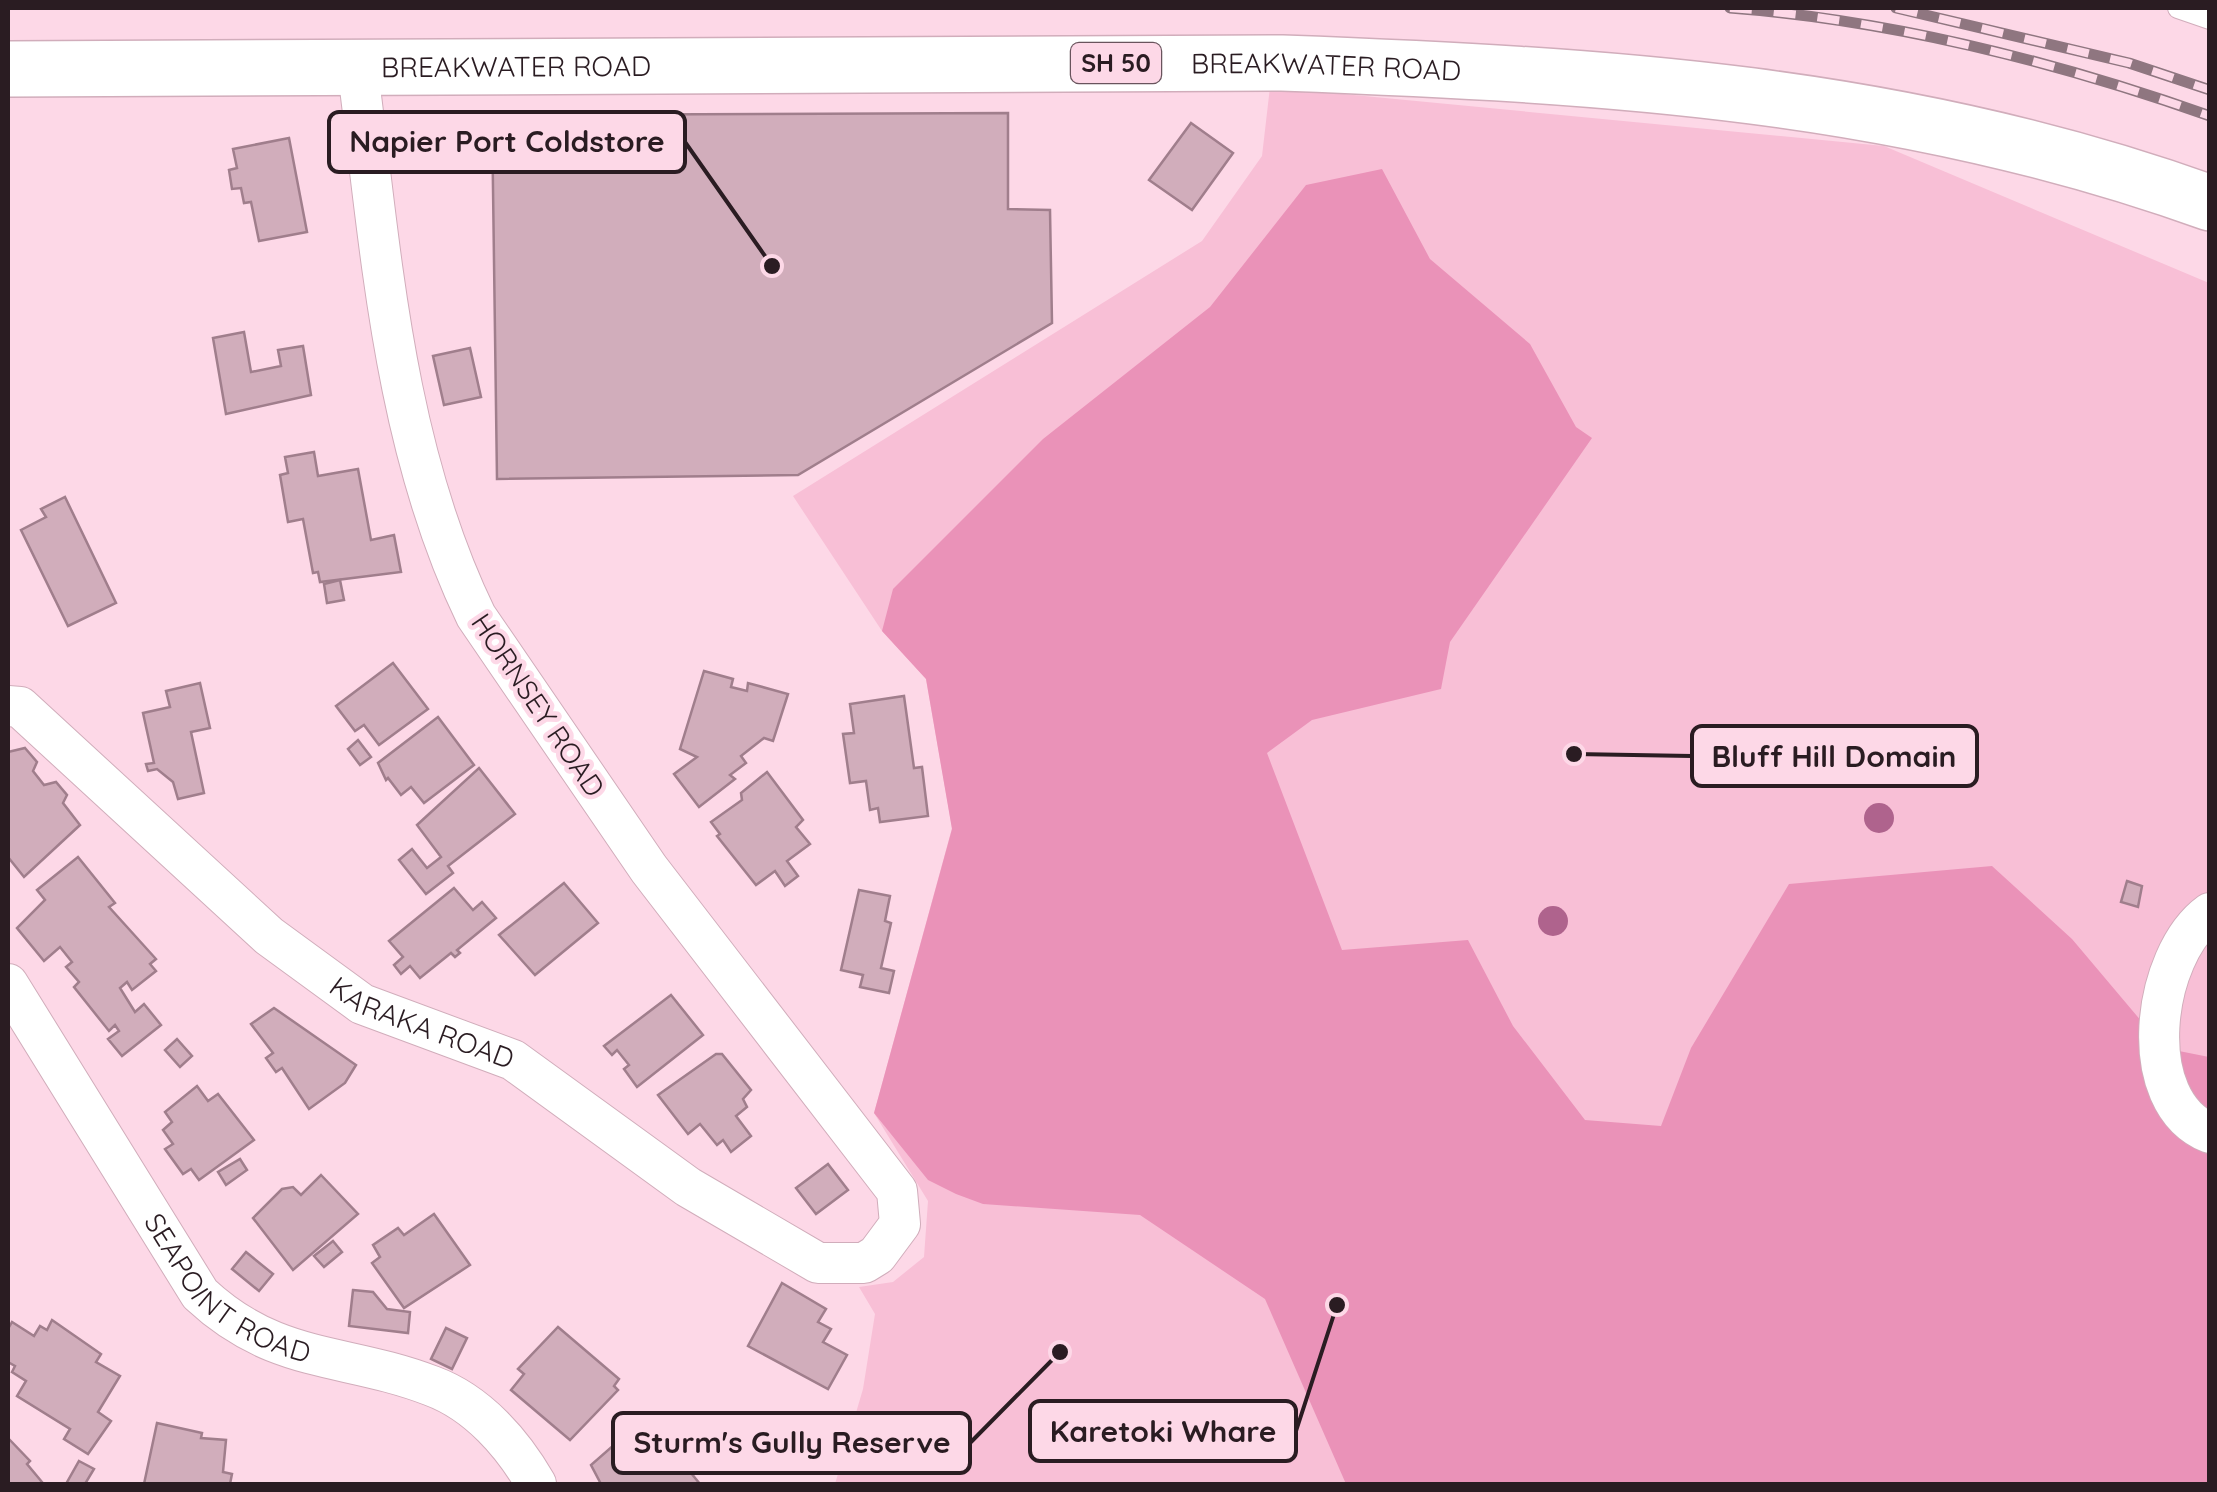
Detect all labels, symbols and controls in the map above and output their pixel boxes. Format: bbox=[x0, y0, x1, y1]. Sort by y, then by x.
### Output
road number: SH 50 bbox=[1071, 43, 1161, 83]
street label: BREAKWATER ROAD bbox=[1191, 45, 1462, 88]
street label: BREAKWATER ROAD bbox=[381, 48, 651, 84]
callout: Napier Port Coldstore bbox=[329, 112, 685, 172]
text: Napier Port Coldstore bbox=[349, 122, 665, 160]
street label: HORNSEY ROAD bbox=[464, 606, 613, 803]
callout: Bluff Hill Domain bbox=[1692, 726, 1977, 786]
text: Bluff Hill Domain bbox=[1712, 737, 1956, 775]
street label: KARAKA ROAD bbox=[323, 968, 519, 1076]
street label: SEAPOINT ROAD bbox=[137, 1207, 315, 1370]
callout: Karetoki Whare bbox=[1030, 1401, 1296, 1461]
text: Karetoki Whare bbox=[1050, 1412, 1276, 1450]
callout: Sturm's Gully Reserve bbox=[613, 1413, 970, 1473]
text: Sturm's Gully Reserve bbox=[633, 1423, 951, 1461]

